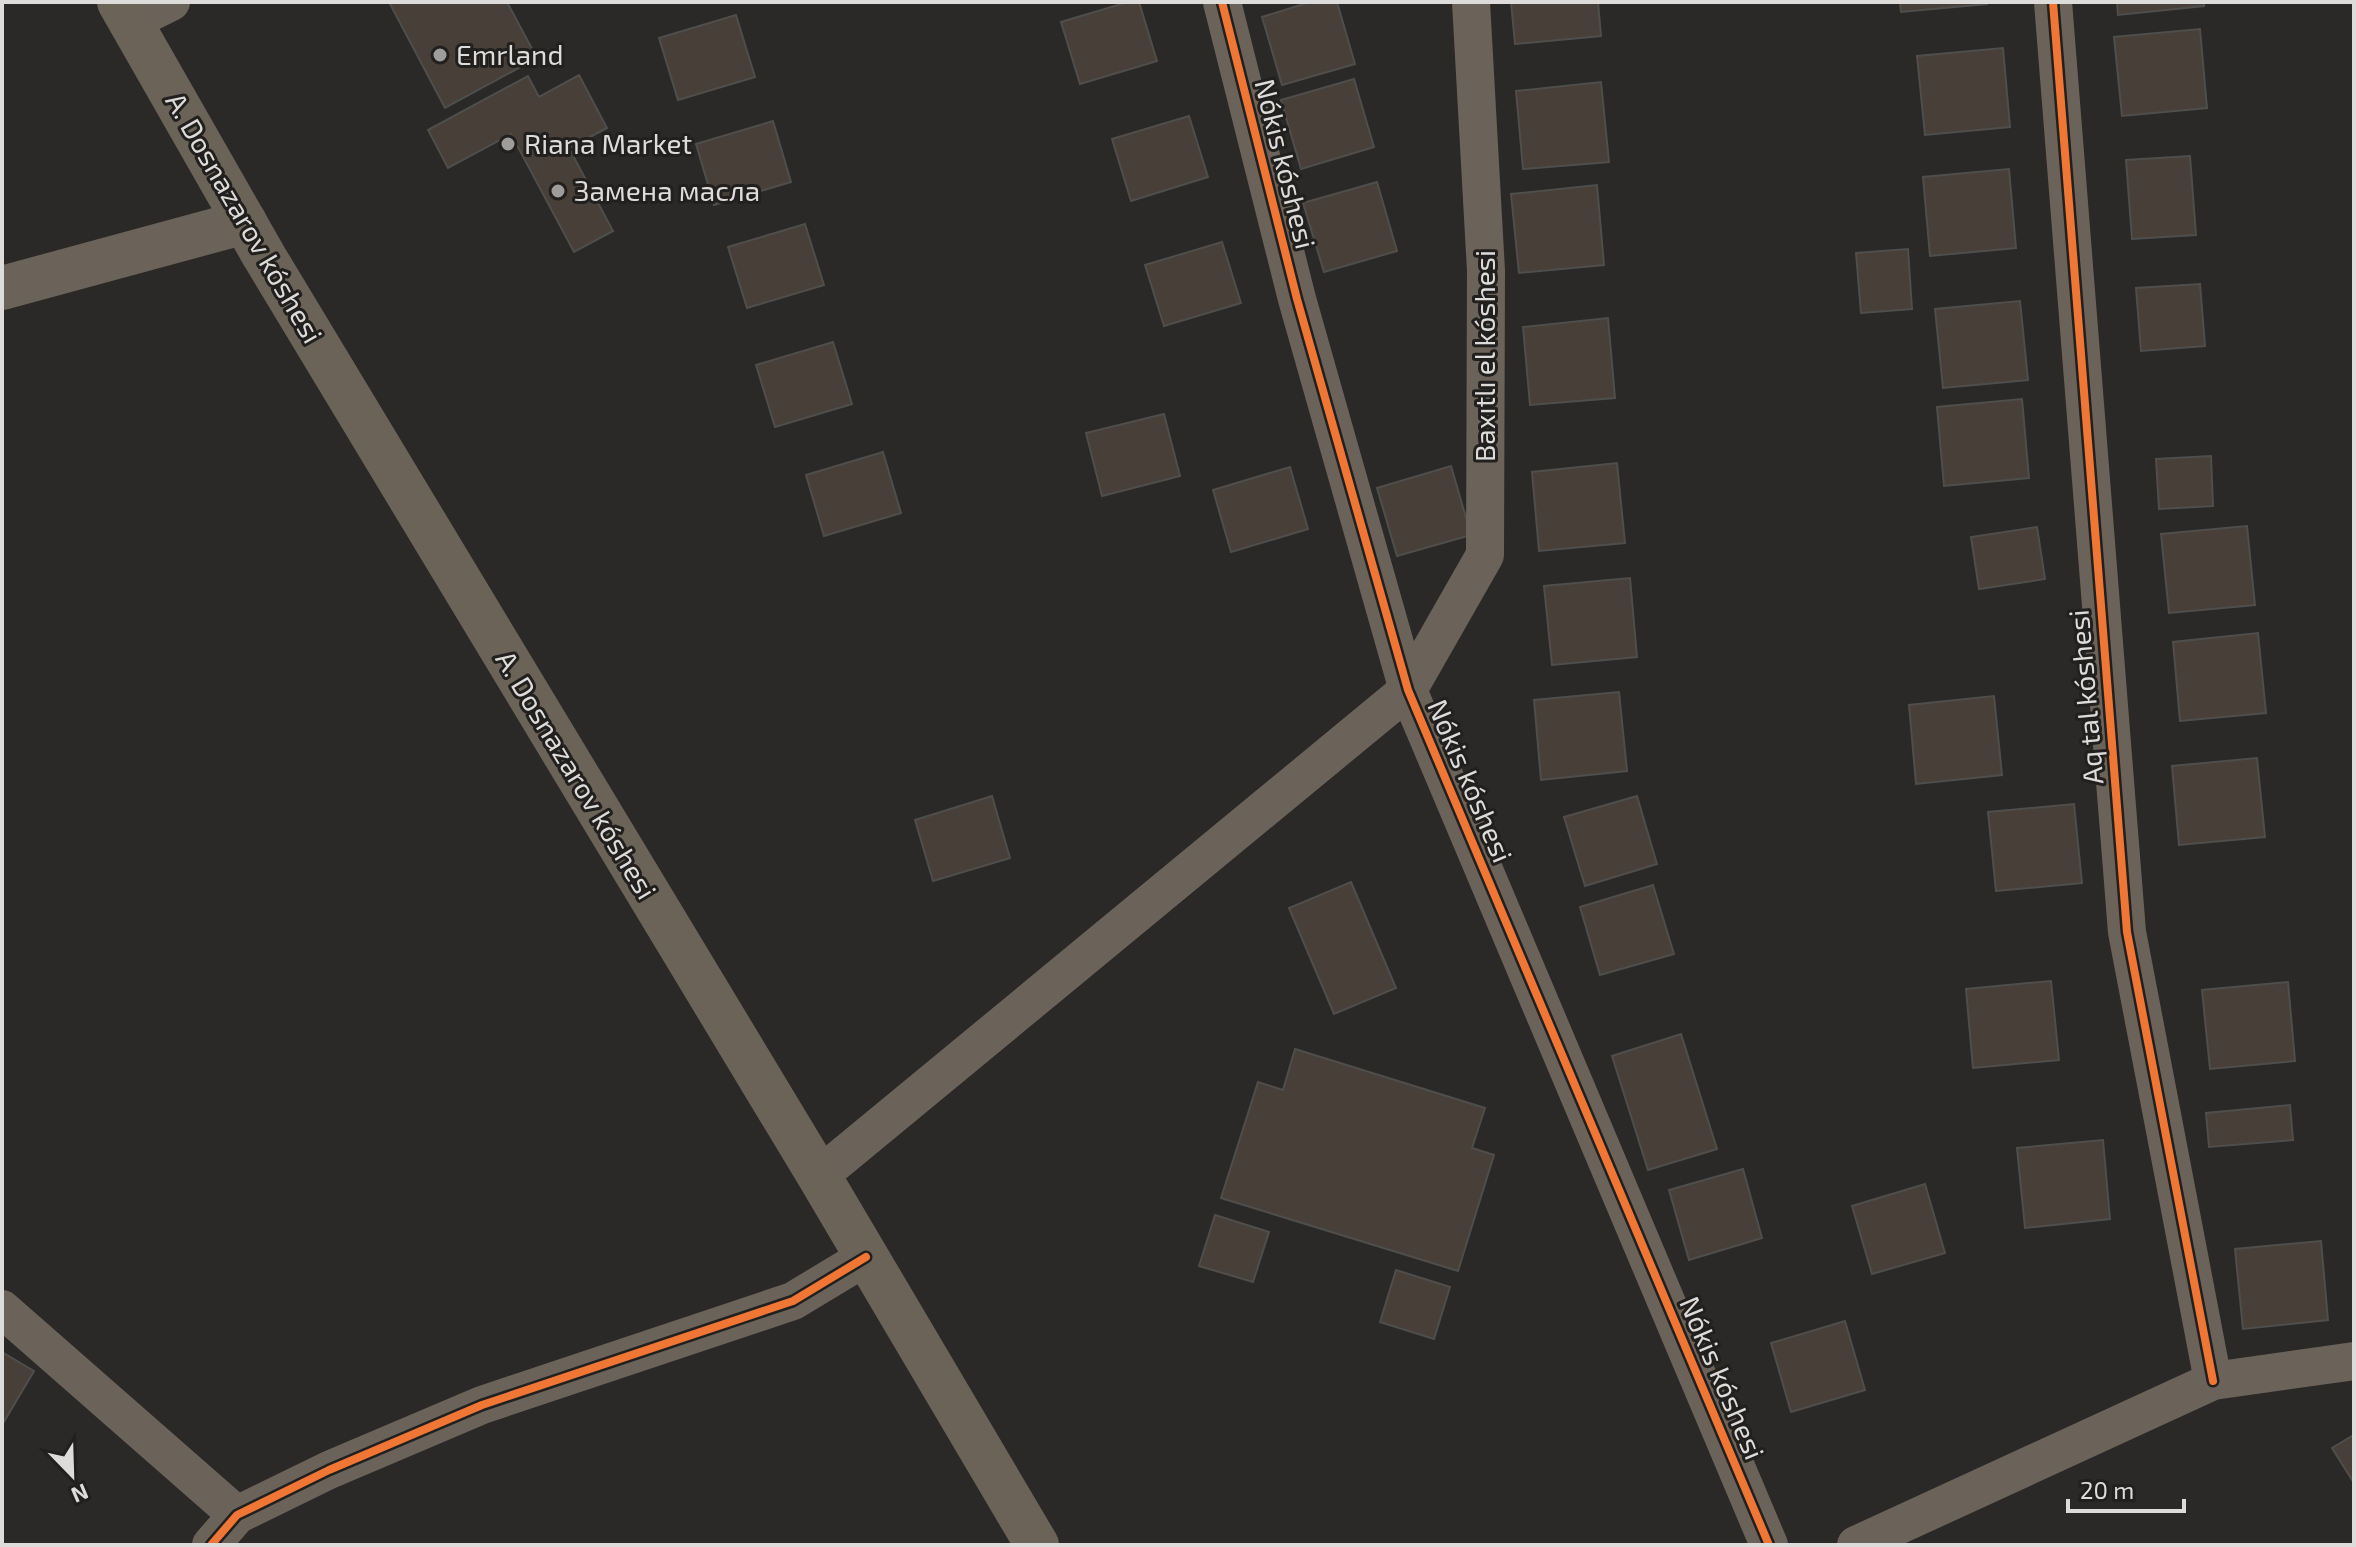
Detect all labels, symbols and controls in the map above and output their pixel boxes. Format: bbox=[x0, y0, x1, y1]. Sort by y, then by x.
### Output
place label: Emrland bbox=[456, 37, 563, 71]
marker: Emrland bbox=[431, 46, 449, 64]
street label: Nókis kóshesi bbox=[1248, 75, 1323, 252]
street label: A. Dosnazarov kóshesi bbox=[159, 86, 330, 349]
place label: Riana Market bbox=[524, 126, 692, 160]
marker: Riana Market bbox=[499, 135, 517, 153]
place label: Замена масла bbox=[574, 173, 760, 207]
marker: Замена масла bbox=[549, 182, 567, 200]
street label: Baxıtlı el kóshesi bbox=[1467, 250, 1501, 462]
street label: Aq tal kóshesi bbox=[2060, 608, 2110, 786]
street label: A. Dosnazarov kóshesi bbox=[489, 644, 664, 905]
street label: Nókis kóshesi bbox=[1421, 694, 1521, 867]
street label: Nókis kóshesi bbox=[1673, 1291, 1773, 1464]
north arrow bbox=[32, 1435, 112, 1515]
scale bar bbox=[2068, 1463, 2184, 1513]
text: 20 m bbox=[2080, 1475, 2134, 1504]
text: N bbox=[68, 1479, 93, 1509]

